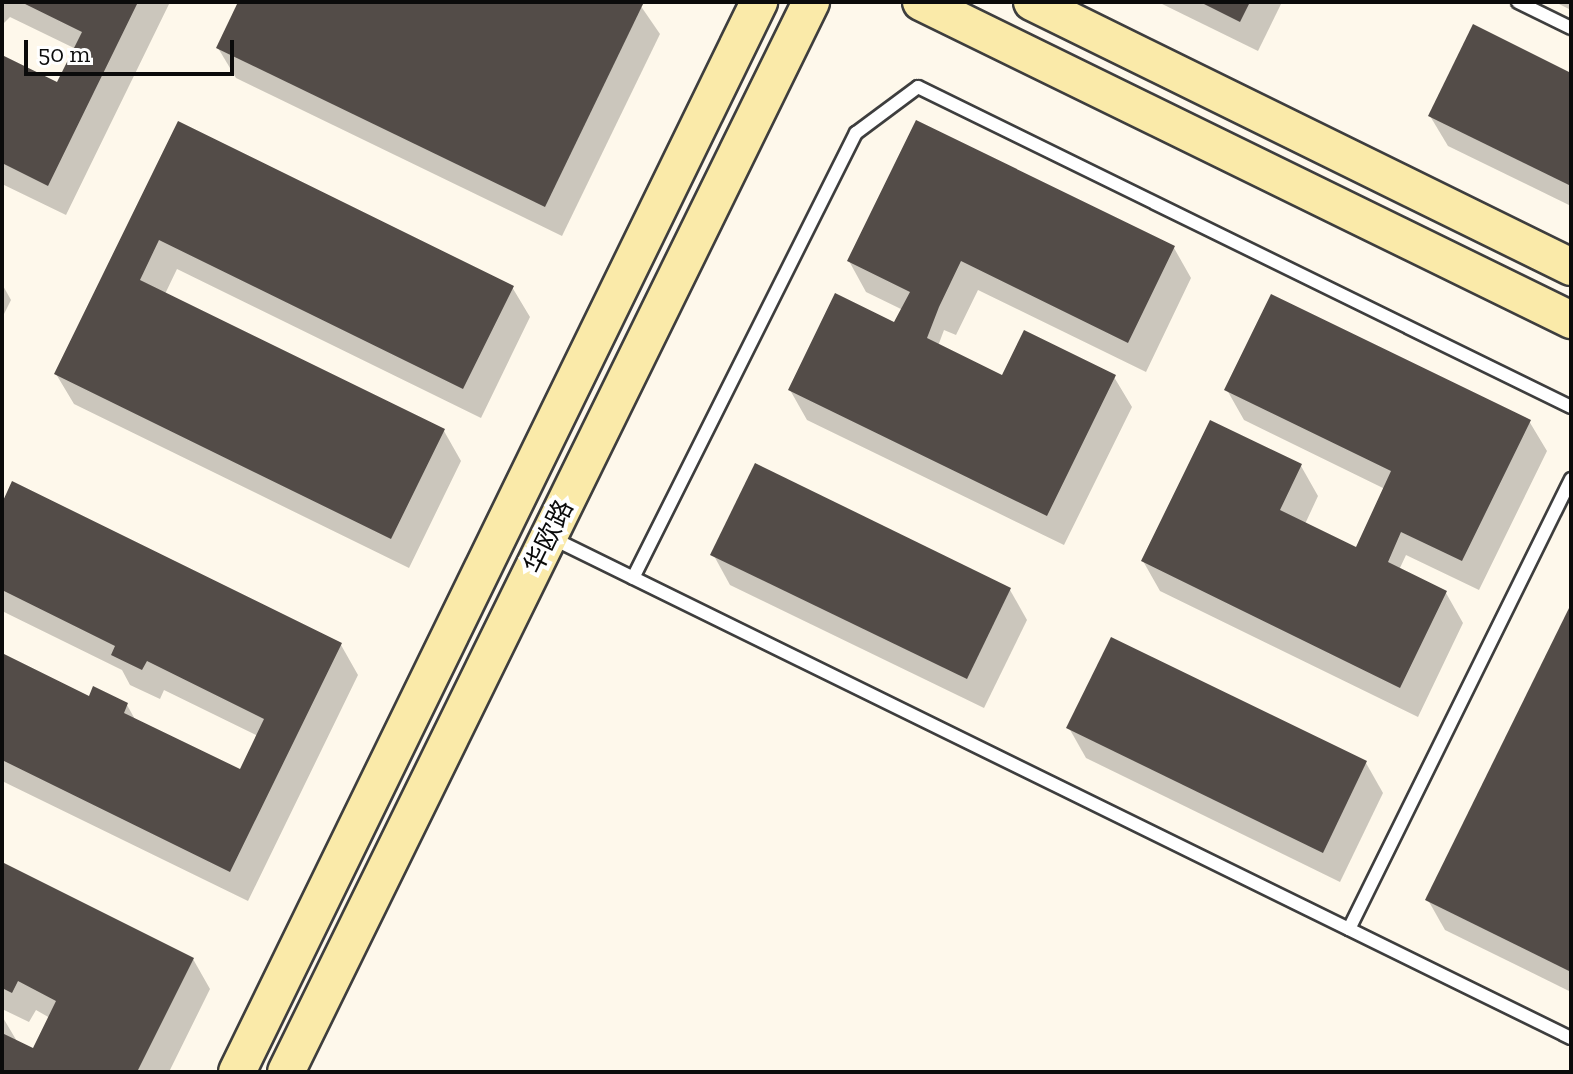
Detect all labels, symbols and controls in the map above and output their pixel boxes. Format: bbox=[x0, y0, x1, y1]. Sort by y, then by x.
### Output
scale bar bbox=[28, 24, 238, 74]
text: 50 m bbox=[38, 39, 90, 68]
street label: 华欧路 bbox=[518, 495, 580, 579]

